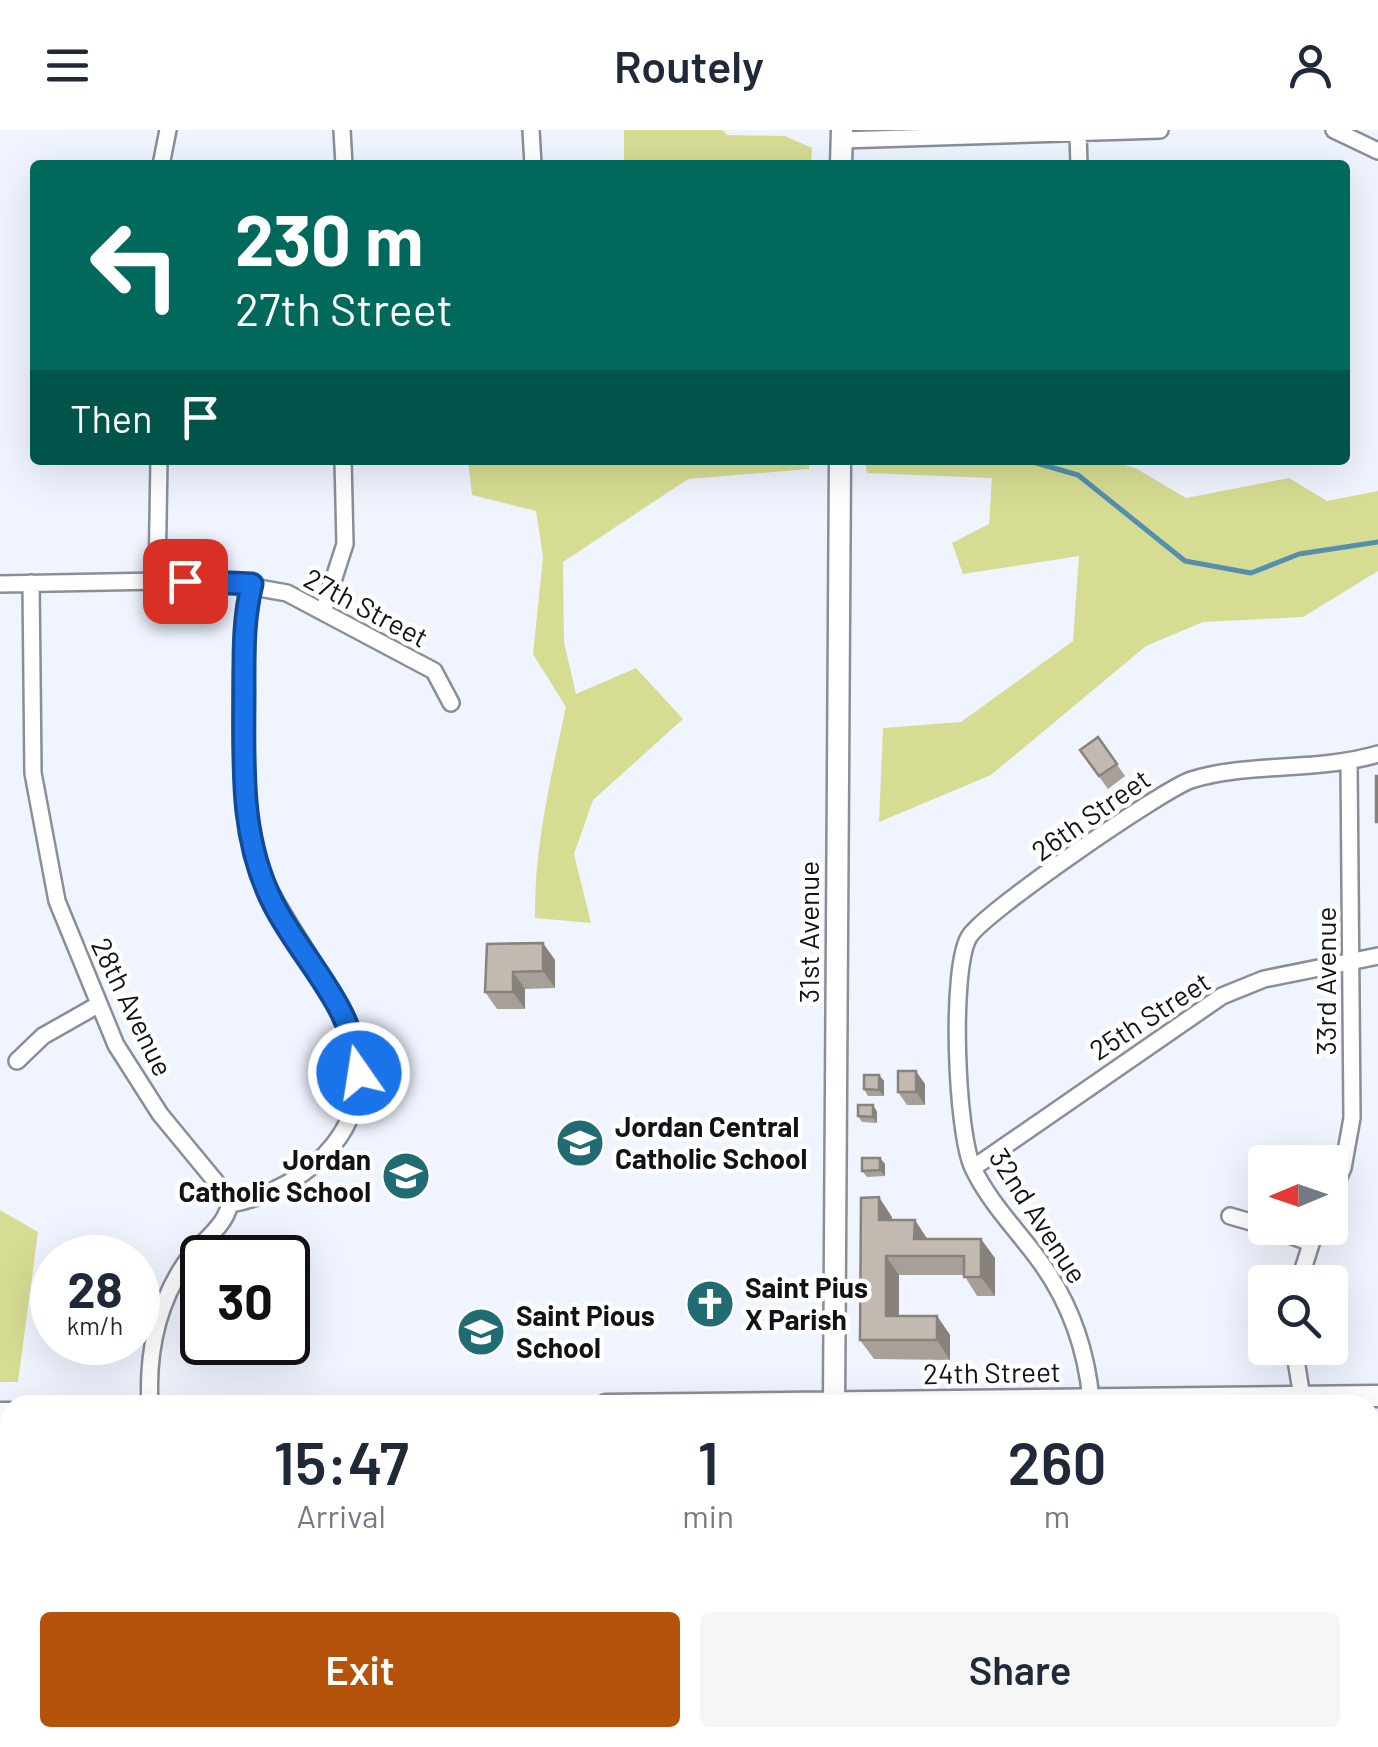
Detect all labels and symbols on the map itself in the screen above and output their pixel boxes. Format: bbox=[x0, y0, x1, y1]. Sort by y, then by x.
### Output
pin bbox=[143, 539, 228, 624]
street label: 27th Street bbox=[299, 560, 434, 654]
street label: 26th Street bbox=[1025, 761, 1156, 867]
street label: 31st Avenue bbox=[791, 861, 825, 1003]
street label: 33rd Avenue bbox=[1308, 907, 1342, 1055]
street label: 28th Avenue bbox=[85, 932, 181, 1081]
street label: 25th Street bbox=[1083, 964, 1216, 1067]
position arrow bbox=[307, 1021, 411, 1125]
place label: Jordan Central Catholic School bbox=[615, 1109, 807, 1175]
school or university icon: Jordan Central Catholic School bbox=[554, 1117, 606, 1169]
place label: Jordan Catholic School bbox=[179, 1142, 371, 1208]
street label: 32nd Avenue bbox=[983, 1142, 1095, 1289]
north arrow bbox=[1248, 1145, 1348, 1245]
school or university icon: Jordan Catholic School bbox=[380, 1150, 432, 1202]
speed limit sign: 30 bbox=[180, 1235, 310, 1365]
place label: Saint Pius X Parish bbox=[745, 1270, 868, 1336]
church icon: Saint Pius X Parish bbox=[684, 1278, 736, 1330]
place label: Saint Pious School bbox=[516, 1298, 655, 1364]
school or university icon: Saint Pious School bbox=[455, 1306, 507, 1358]
street label: 24th Street bbox=[923, 1354, 1061, 1390]

